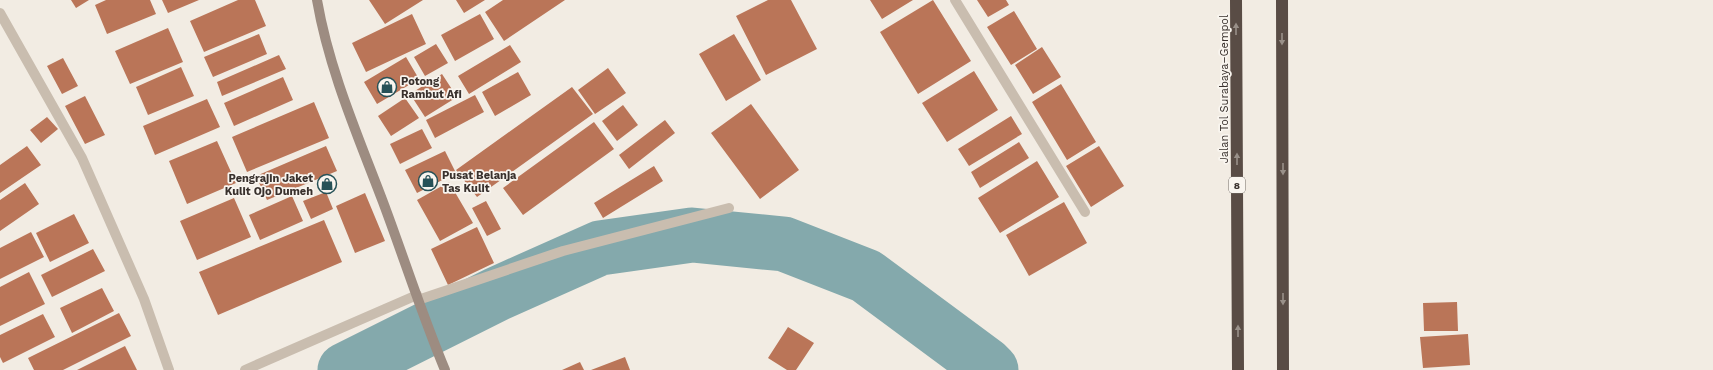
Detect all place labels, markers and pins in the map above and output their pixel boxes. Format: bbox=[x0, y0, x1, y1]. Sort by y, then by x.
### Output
place label: Potong Rambut Afi bbox=[401, 75, 462, 101]
shop icon: Potong Rambut Afi bbox=[376, 76, 398, 98]
place label: Pusat Belanja Tas Kulit bbox=[442, 169, 517, 195]
shop icon: Pusat Belanja Tas Kulit bbox=[417, 170, 439, 192]
place label: Pengrajin Jaket Kulit Ojo Dumeh bbox=[225, 172, 313, 198]
shop icon: Pengrajin Jaket Kulit Ojo Dumeh bbox=[316, 173, 338, 195]

